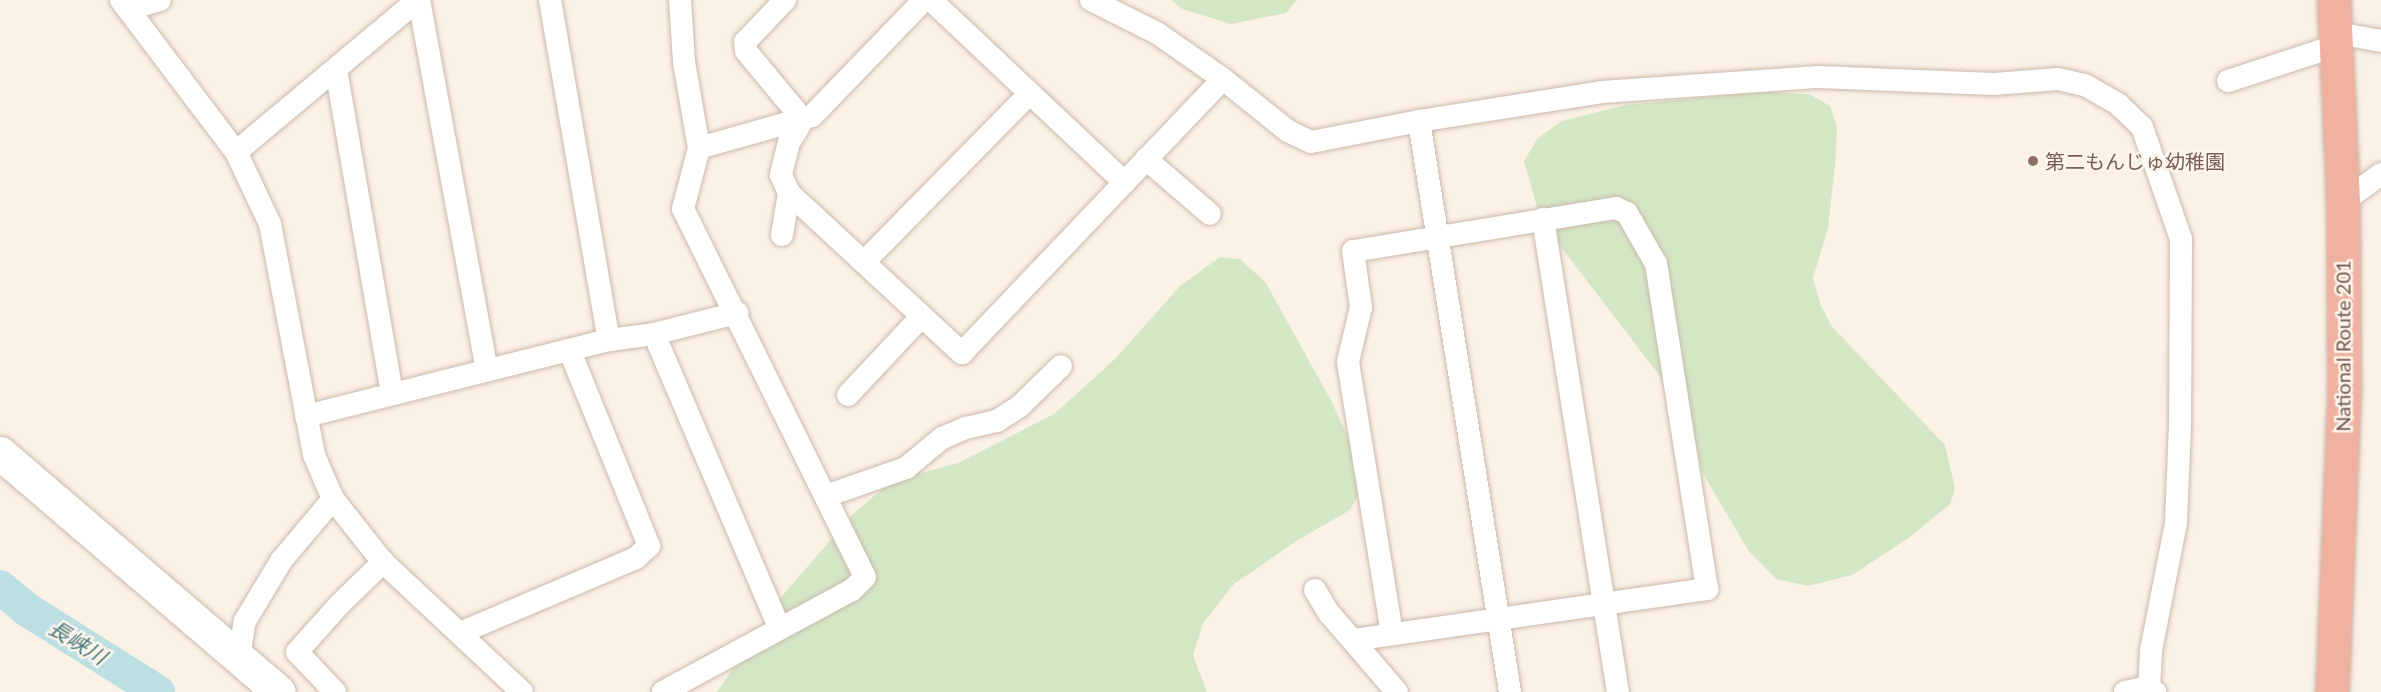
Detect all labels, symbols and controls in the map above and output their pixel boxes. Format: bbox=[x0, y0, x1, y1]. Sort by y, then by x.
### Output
place label: 第二もんじゅ幼稚園 bbox=[2045, 149, 2225, 173]
marker: 第二もんじゅ幼稚園 bbox=[2026, 154, 2040, 168]
street label: National Route 201 bbox=[2331, 260, 2355, 432]
water label: 長峡川 bbox=[45, 615, 111, 669]

